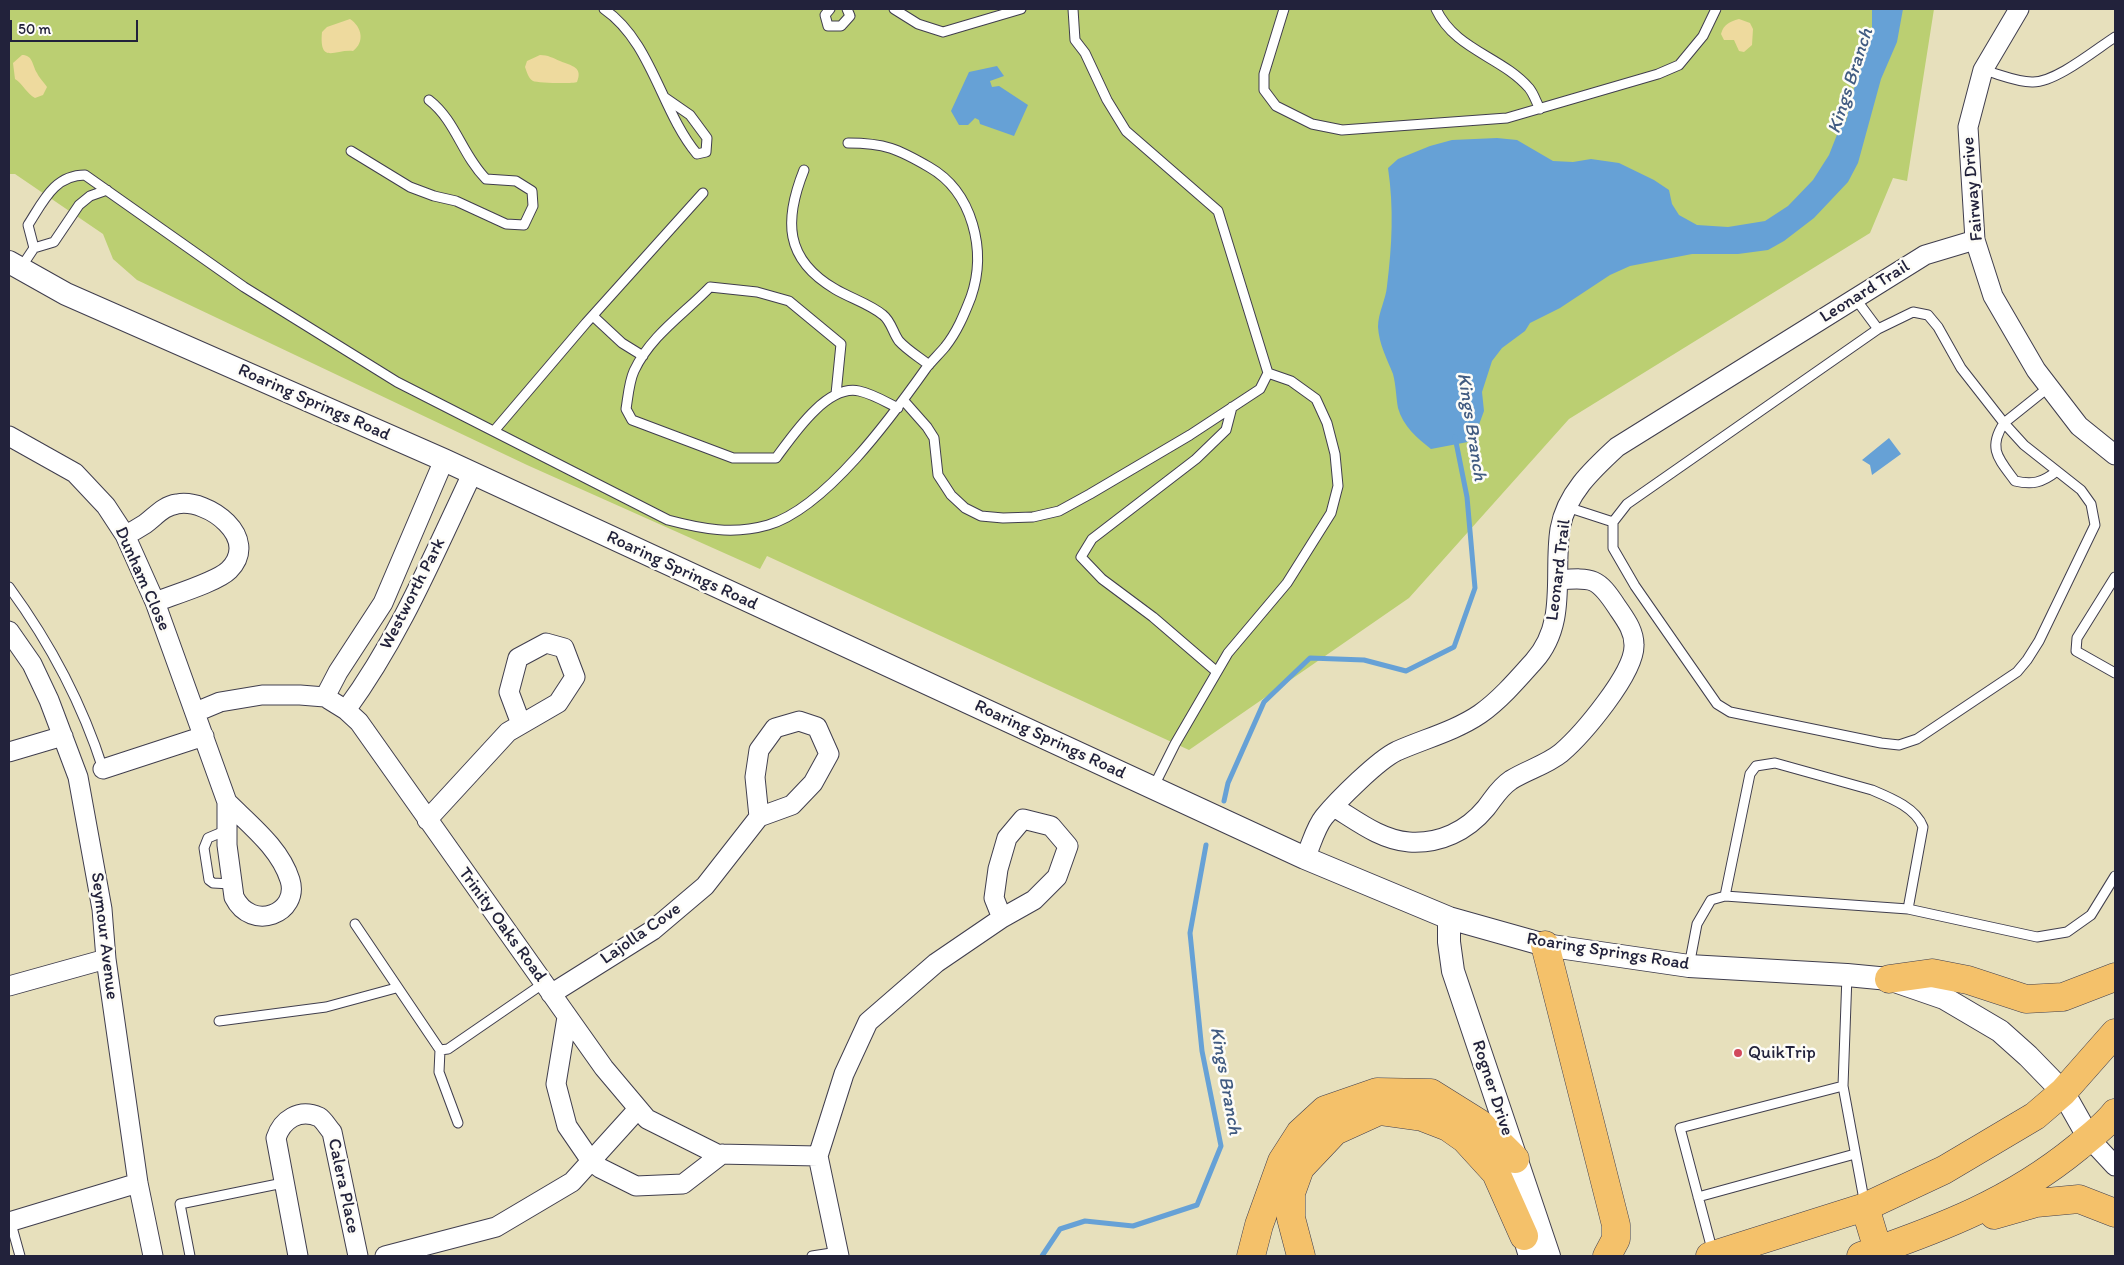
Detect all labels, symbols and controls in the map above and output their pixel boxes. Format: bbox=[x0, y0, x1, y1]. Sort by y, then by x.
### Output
scale bar bbox=[12, 10, 140, 42]
text: 50 m bbox=[18, 20, 51, 38]
water label: Kings Branch bbox=[1823, 26, 1879, 136]
street label: Fairway Drive bbox=[1958, 136, 1988, 242]
street label: Leonard Trail bbox=[1816, 256, 1914, 328]
street label: Roaring Springs Road bbox=[234, 360, 394, 446]
water label: Kings Branch bbox=[1451, 371, 1491, 483]
street label: Leonard Trail bbox=[1542, 518, 1576, 622]
street label: Dunham Close bbox=[109, 524, 175, 634]
street label: Roaring Springs Road bbox=[603, 526, 761, 616]
street label: Westworth Park bbox=[376, 535, 450, 653]
street label: Roaring Springs Road bbox=[971, 695, 1129, 785]
street label: Trinity Oaks Road bbox=[453, 863, 551, 987]
street label: Seymour Avenue bbox=[85, 871, 123, 1001]
street label: Lajolla Cove bbox=[597, 898, 685, 970]
street label: Roaring Springs Road bbox=[1525, 928, 1691, 976]
water label: Kings Branch bbox=[1204, 1025, 1246, 1137]
street label: Rogner Drive bbox=[1466, 1038, 1518, 1138]
place label: QuikTrip bbox=[1748, 1042, 1816, 1064]
marker: QuikTrip bbox=[1732, 1047, 1744, 1059]
street label: Calera Place bbox=[322, 1137, 364, 1235]

